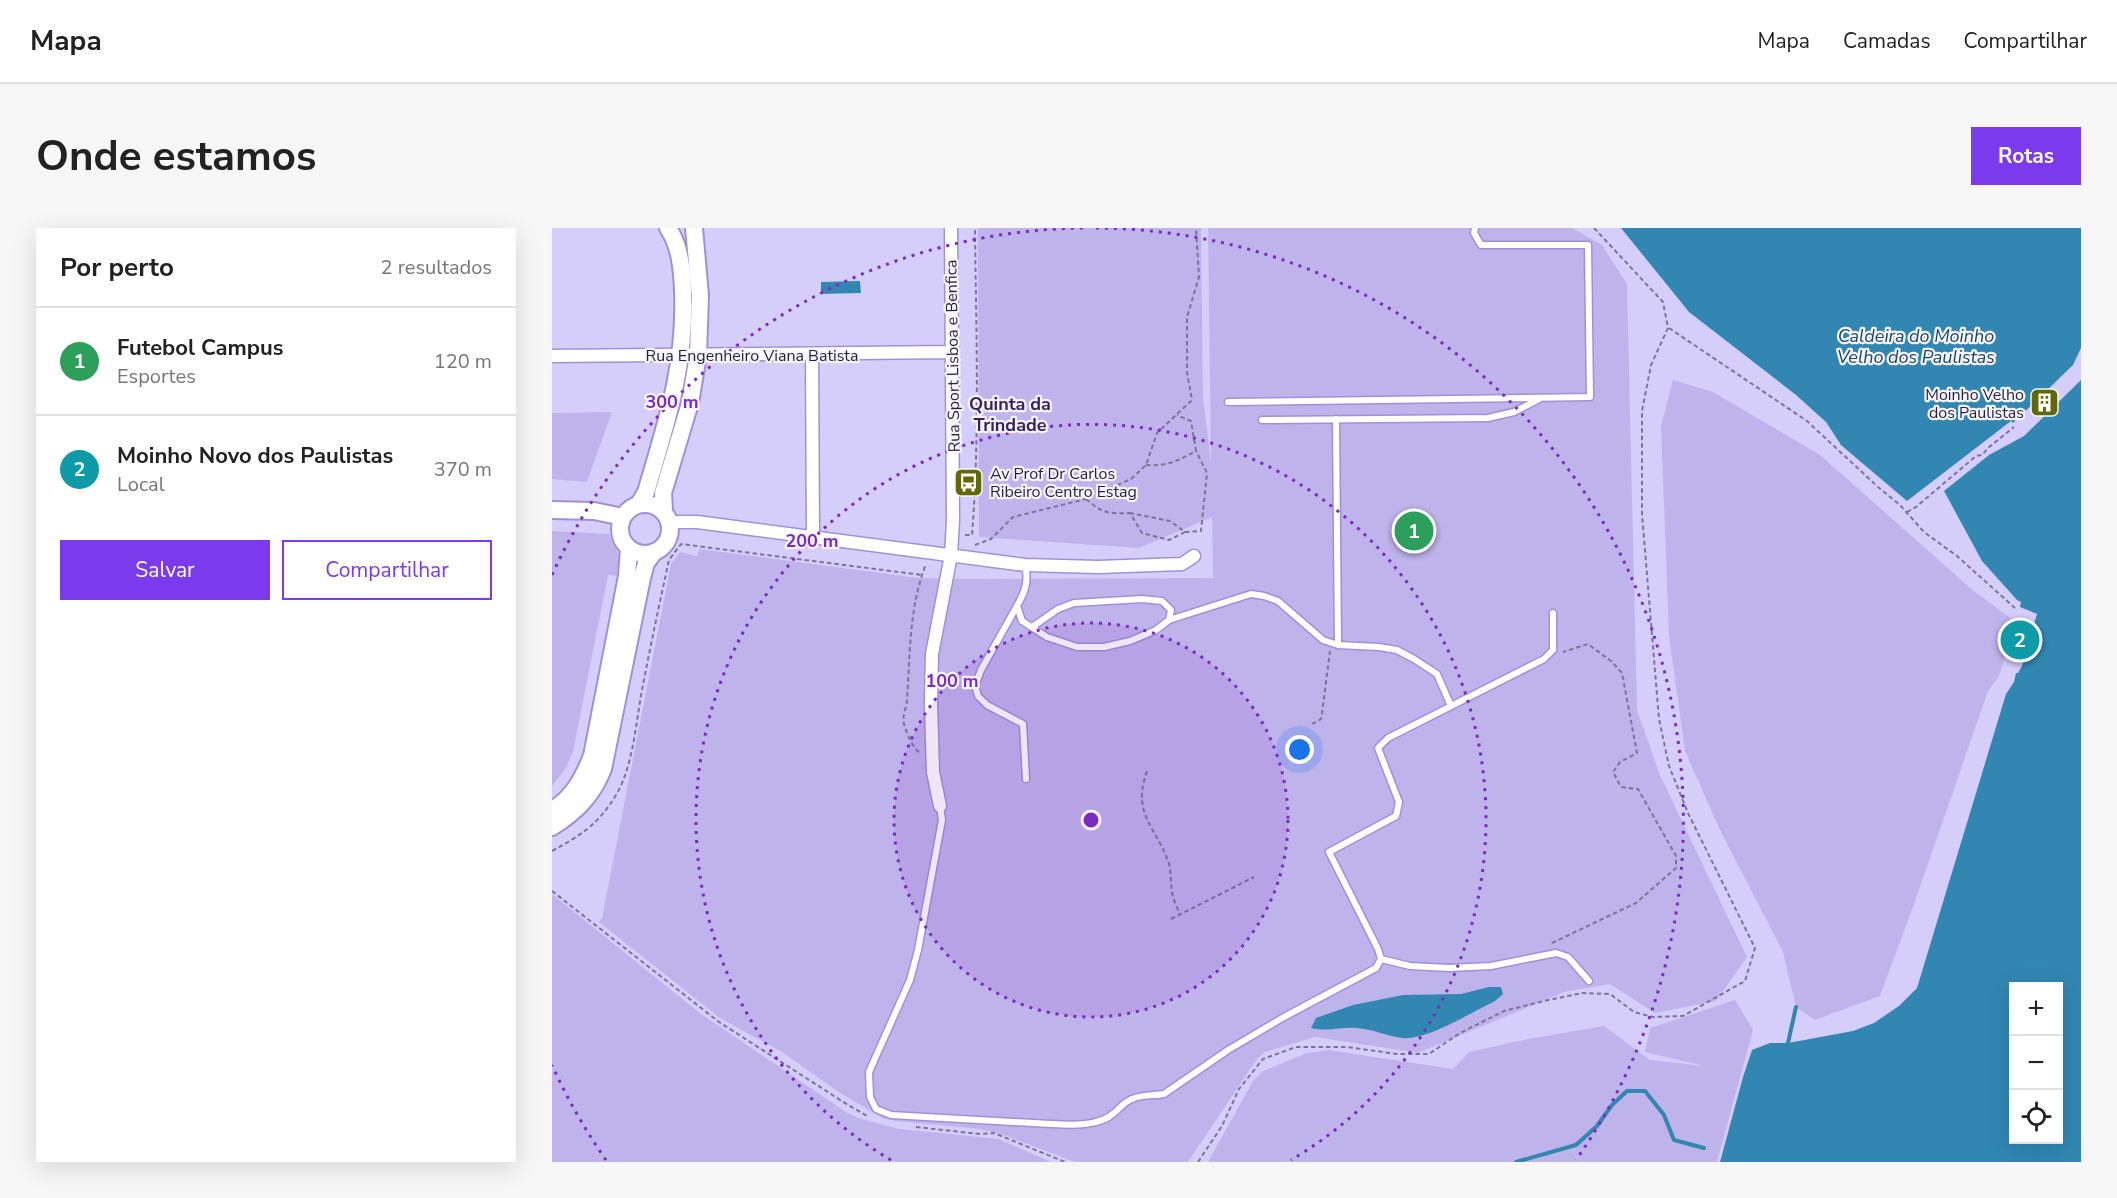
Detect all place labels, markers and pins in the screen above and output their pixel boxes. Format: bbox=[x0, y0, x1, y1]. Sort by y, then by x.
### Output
place label: Moinho Velho dos Paulistas bbox=[1925, 384, 2024, 424]
building icon: Moinho Velho dos Paulistas bbox=[2029, 387, 2061, 419]
place label: Av Prof Dr Carlos Ribeiro Centro Estag bbox=[990, 463, 1137, 503]
bus stop icon: Av Prof Dr Carlos Ribeiro Centro Estag bbox=[953, 466, 985, 498]
pin: 1 bbox=[1394, 508, 1434, 554]
pin: 2 bbox=[2000, 618, 2040, 662]
centre of rings bbox=[1081, 810, 1101, 830]

